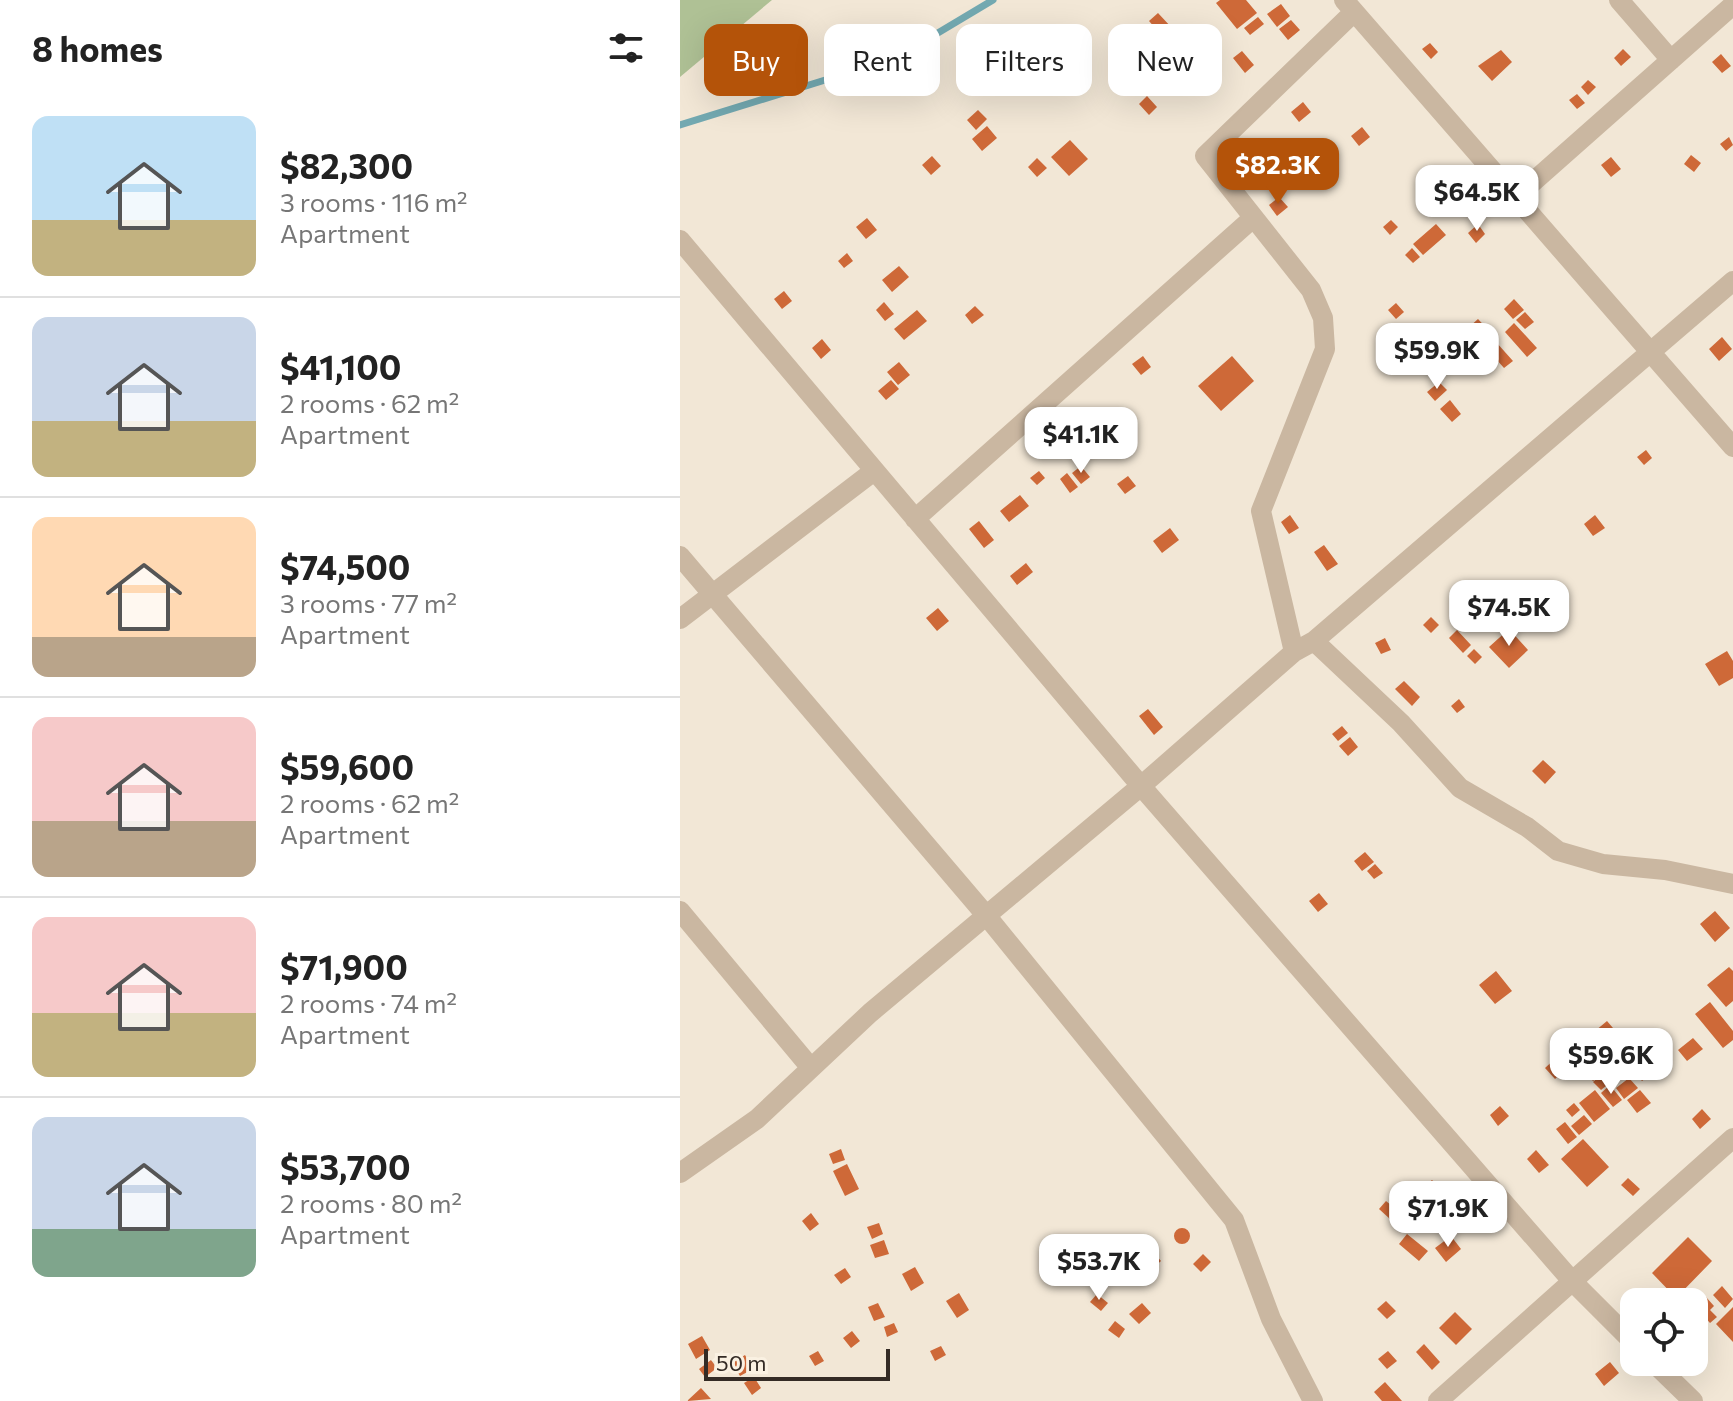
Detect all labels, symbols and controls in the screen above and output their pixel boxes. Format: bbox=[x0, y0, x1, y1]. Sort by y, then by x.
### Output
chip: Buy bbox=[704, 24, 808, 96]
chip: Rent bbox=[824, 24, 940, 96]
chip: Filters bbox=[956, 24, 1092, 96]
chip: New bbox=[1108, 24, 1222, 96]
icon: filters bbox=[604, 26, 648, 70]
text: 8 homes bbox=[32, 27, 163, 69]
pin: $82.3K bbox=[1213, 138, 1343, 206]
text: $82,300 bbox=[280, 144, 413, 186]
icon: home bbox=[96, 148, 192, 244]
text: $82.3K bbox=[1235, 148, 1321, 179]
pin: $64.5K bbox=[1412, 165, 1542, 233]
text: $64.5K bbox=[1433, 175, 1521, 206]
text: 3 rooms · 116 m² bbox=[280, 186, 468, 217]
text: Apartment bbox=[280, 217, 410, 248]
pin: $59.9K bbox=[1372, 323, 1502, 391]
text: $59.9K bbox=[1394, 333, 1480, 364]
text: $41,100 bbox=[280, 345, 401, 387]
icon: home bbox=[96, 349, 192, 445]
text: 2 rooms · 62 m² bbox=[280, 387, 459, 418]
pin: $41.1K bbox=[1016, 407, 1146, 475]
text: $41.1K bbox=[1043, 417, 1119, 448]
text: Apartment bbox=[280, 418, 410, 449]
text: $74,500 bbox=[280, 545, 410, 587]
icon: home bbox=[96, 549, 192, 645]
pin: $74.5K bbox=[1444, 580, 1574, 648]
text: 3 rooms · 77 m² bbox=[280, 587, 457, 618]
text: $74.5K bbox=[1467, 590, 1551, 621]
text: Apartment bbox=[280, 618, 410, 649]
text: $59,600 bbox=[280, 745, 414, 787]
icon: home bbox=[96, 749, 192, 845]
text: 2 rooms · 62 m² bbox=[280, 787, 459, 818]
text: Apartment bbox=[280, 818, 410, 849]
text: $71,900 bbox=[280, 945, 408, 987]
icon: home bbox=[96, 949, 192, 1045]
text: 2 rooms · 74 m² bbox=[280, 987, 457, 1018]
text: Apartment bbox=[280, 1018, 410, 1049]
pin: $59.6K bbox=[1546, 1028, 1676, 1096]
text: $59.6K bbox=[1568, 1038, 1654, 1069]
text: $53,700 bbox=[280, 1145, 411, 1187]
icon: home bbox=[96, 1149, 192, 1245]
pin: $71.9K bbox=[1383, 1181, 1513, 1249]
text: 2 rooms · 80 m² bbox=[280, 1187, 462, 1218]
text: $71.9K bbox=[1407, 1191, 1489, 1222]
text: Apartment bbox=[280, 1218, 410, 1249]
pin: $53.7K bbox=[1034, 1234, 1164, 1302]
text: $53.7K bbox=[1057, 1244, 1141, 1275]
map controls bbox=[1620, 1288, 1708, 1376]
button: locate bbox=[1620, 1288, 1708, 1376]
scale bar bbox=[704, 1345, 890, 1381]
text: 50 m bbox=[716, 1349, 766, 1376]

